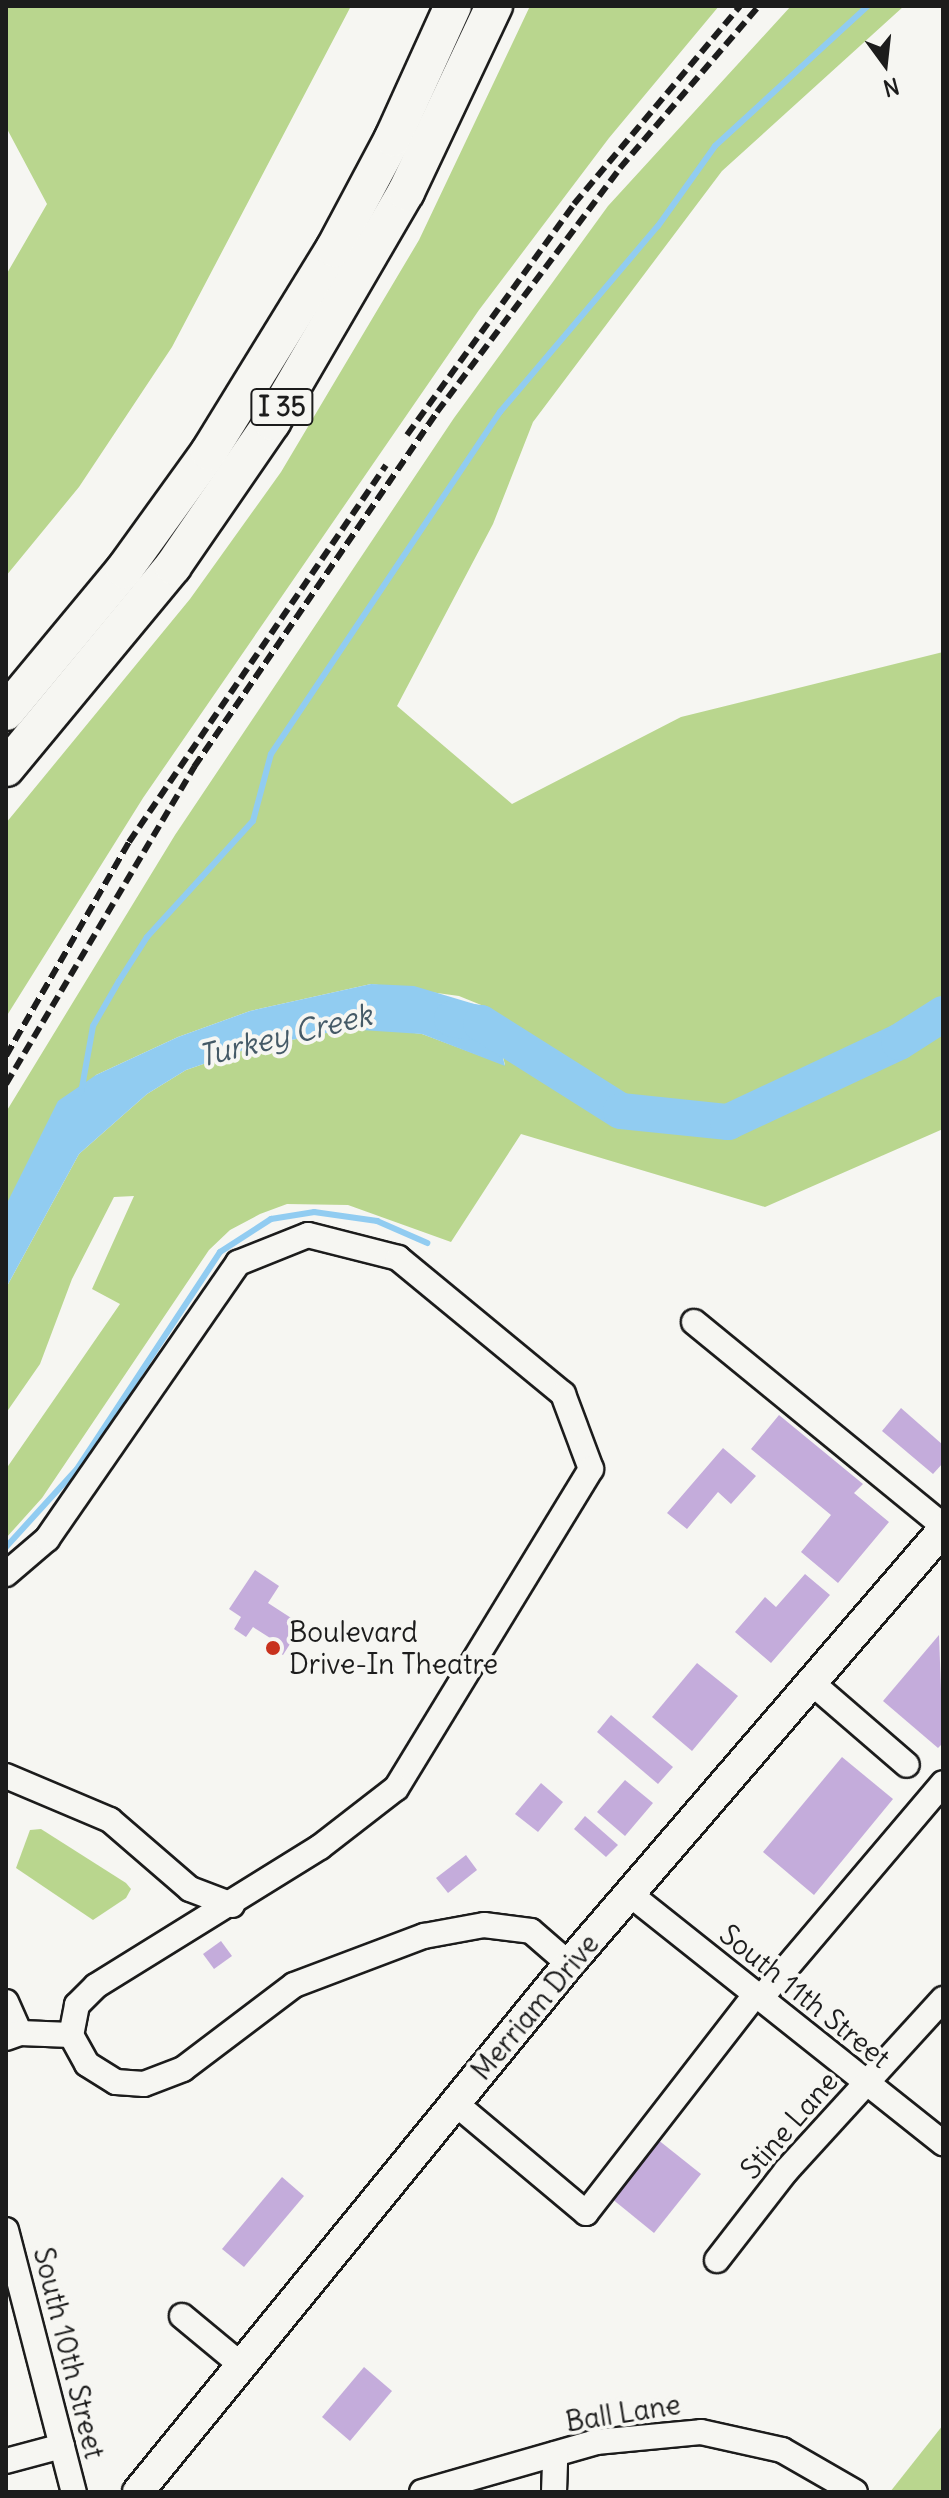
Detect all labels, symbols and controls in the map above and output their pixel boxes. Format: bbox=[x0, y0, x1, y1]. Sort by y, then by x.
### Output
north arrow bbox=[845, 24, 925, 104]
text: N bbox=[880, 72, 902, 103]
road number: I 35 bbox=[250, 385, 314, 429]
water label: Turkey Creek bbox=[195, 996, 375, 1074]
place label: Boulevard Drive-In Theatre bbox=[289, 1615, 498, 1681]
marker: Boulevard Drive-In Theatre bbox=[264, 1639, 282, 1657]
street label: South 11th Street bbox=[713, 1917, 897, 2075]
street label: Merriam Drive bbox=[464, 1927, 606, 2087]
street label: Stine Lane bbox=[733, 2065, 845, 2185]
street label: South 10th Street bbox=[27, 2244, 111, 2462]
street label: Ball Lane bbox=[563, 2387, 683, 2439]

